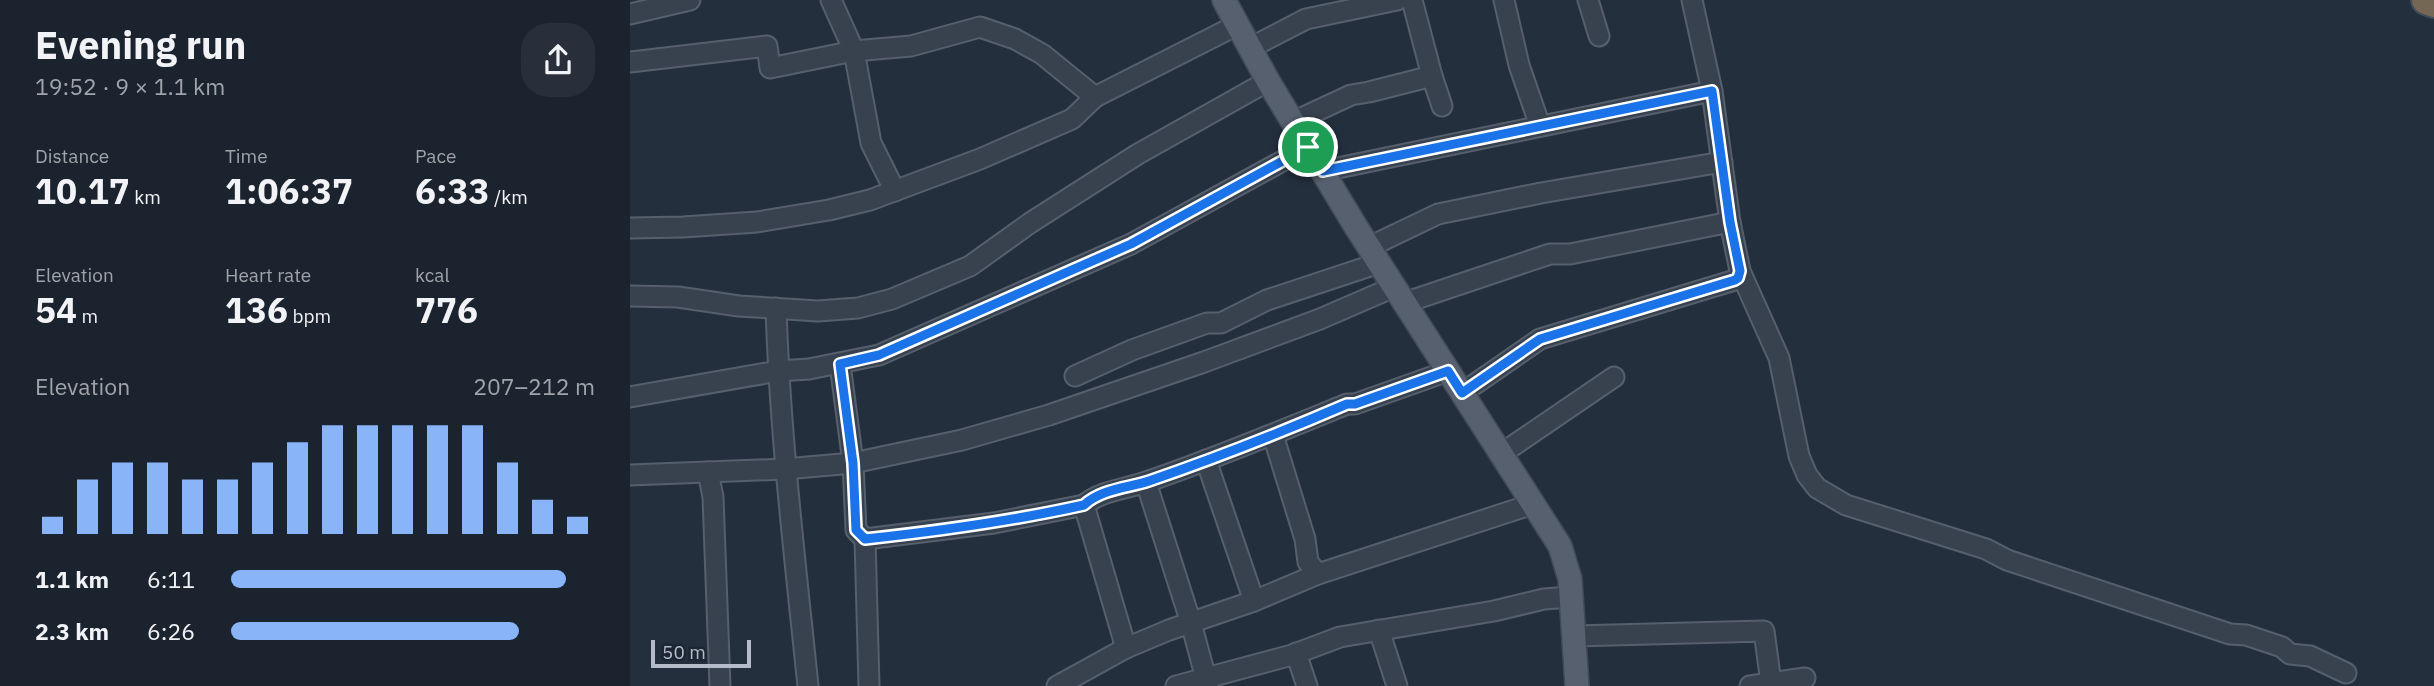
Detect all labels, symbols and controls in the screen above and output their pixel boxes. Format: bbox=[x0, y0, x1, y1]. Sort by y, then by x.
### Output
text: Evening run bbox=[35, 20, 246, 69]
button: share bbox=[521, 23, 595, 97]
text: 19:52 · 9 × 1.1 km bbox=[35, 71, 225, 101]
pin bbox=[1278, 117, 1338, 177]
icon: arrive bbox=[1289, 128, 1327, 166]
text: Distance bbox=[35, 144, 109, 168]
text: Time bbox=[225, 144, 268, 168]
text: Pace bbox=[415, 144, 456, 168]
text: 10.17 bbox=[35, 168, 130, 214]
text: 1:06:37 bbox=[225, 168, 353, 214]
text: 6:33 bbox=[415, 168, 490, 214]
text: km bbox=[130, 185, 161, 209]
text: /km bbox=[490, 185, 528, 209]
text: Elevation bbox=[35, 263, 114, 287]
text: Heart rate bbox=[225, 263, 311, 287]
text: kcal bbox=[415, 263, 450, 287]
text: 54 bbox=[35, 287, 77, 333]
text: 136 bbox=[225, 287, 288, 333]
text: 776 bbox=[415, 287, 478, 333]
text: m bbox=[77, 304, 98, 328]
text: bpm bbox=[288, 304, 331, 328]
text: Elevation bbox=[35, 371, 130, 401]
text: 207–212 m bbox=[473, 371, 595, 401]
text: 1.1 km bbox=[35, 564, 109, 594]
text: 6:11 bbox=[147, 564, 195, 594]
text: 2.3 km bbox=[35, 616, 109, 646]
text: 6:26 bbox=[147, 616, 195, 646]
scale bar bbox=[651, 637, 751, 669]
text: 50 m bbox=[662, 640, 706, 664]

